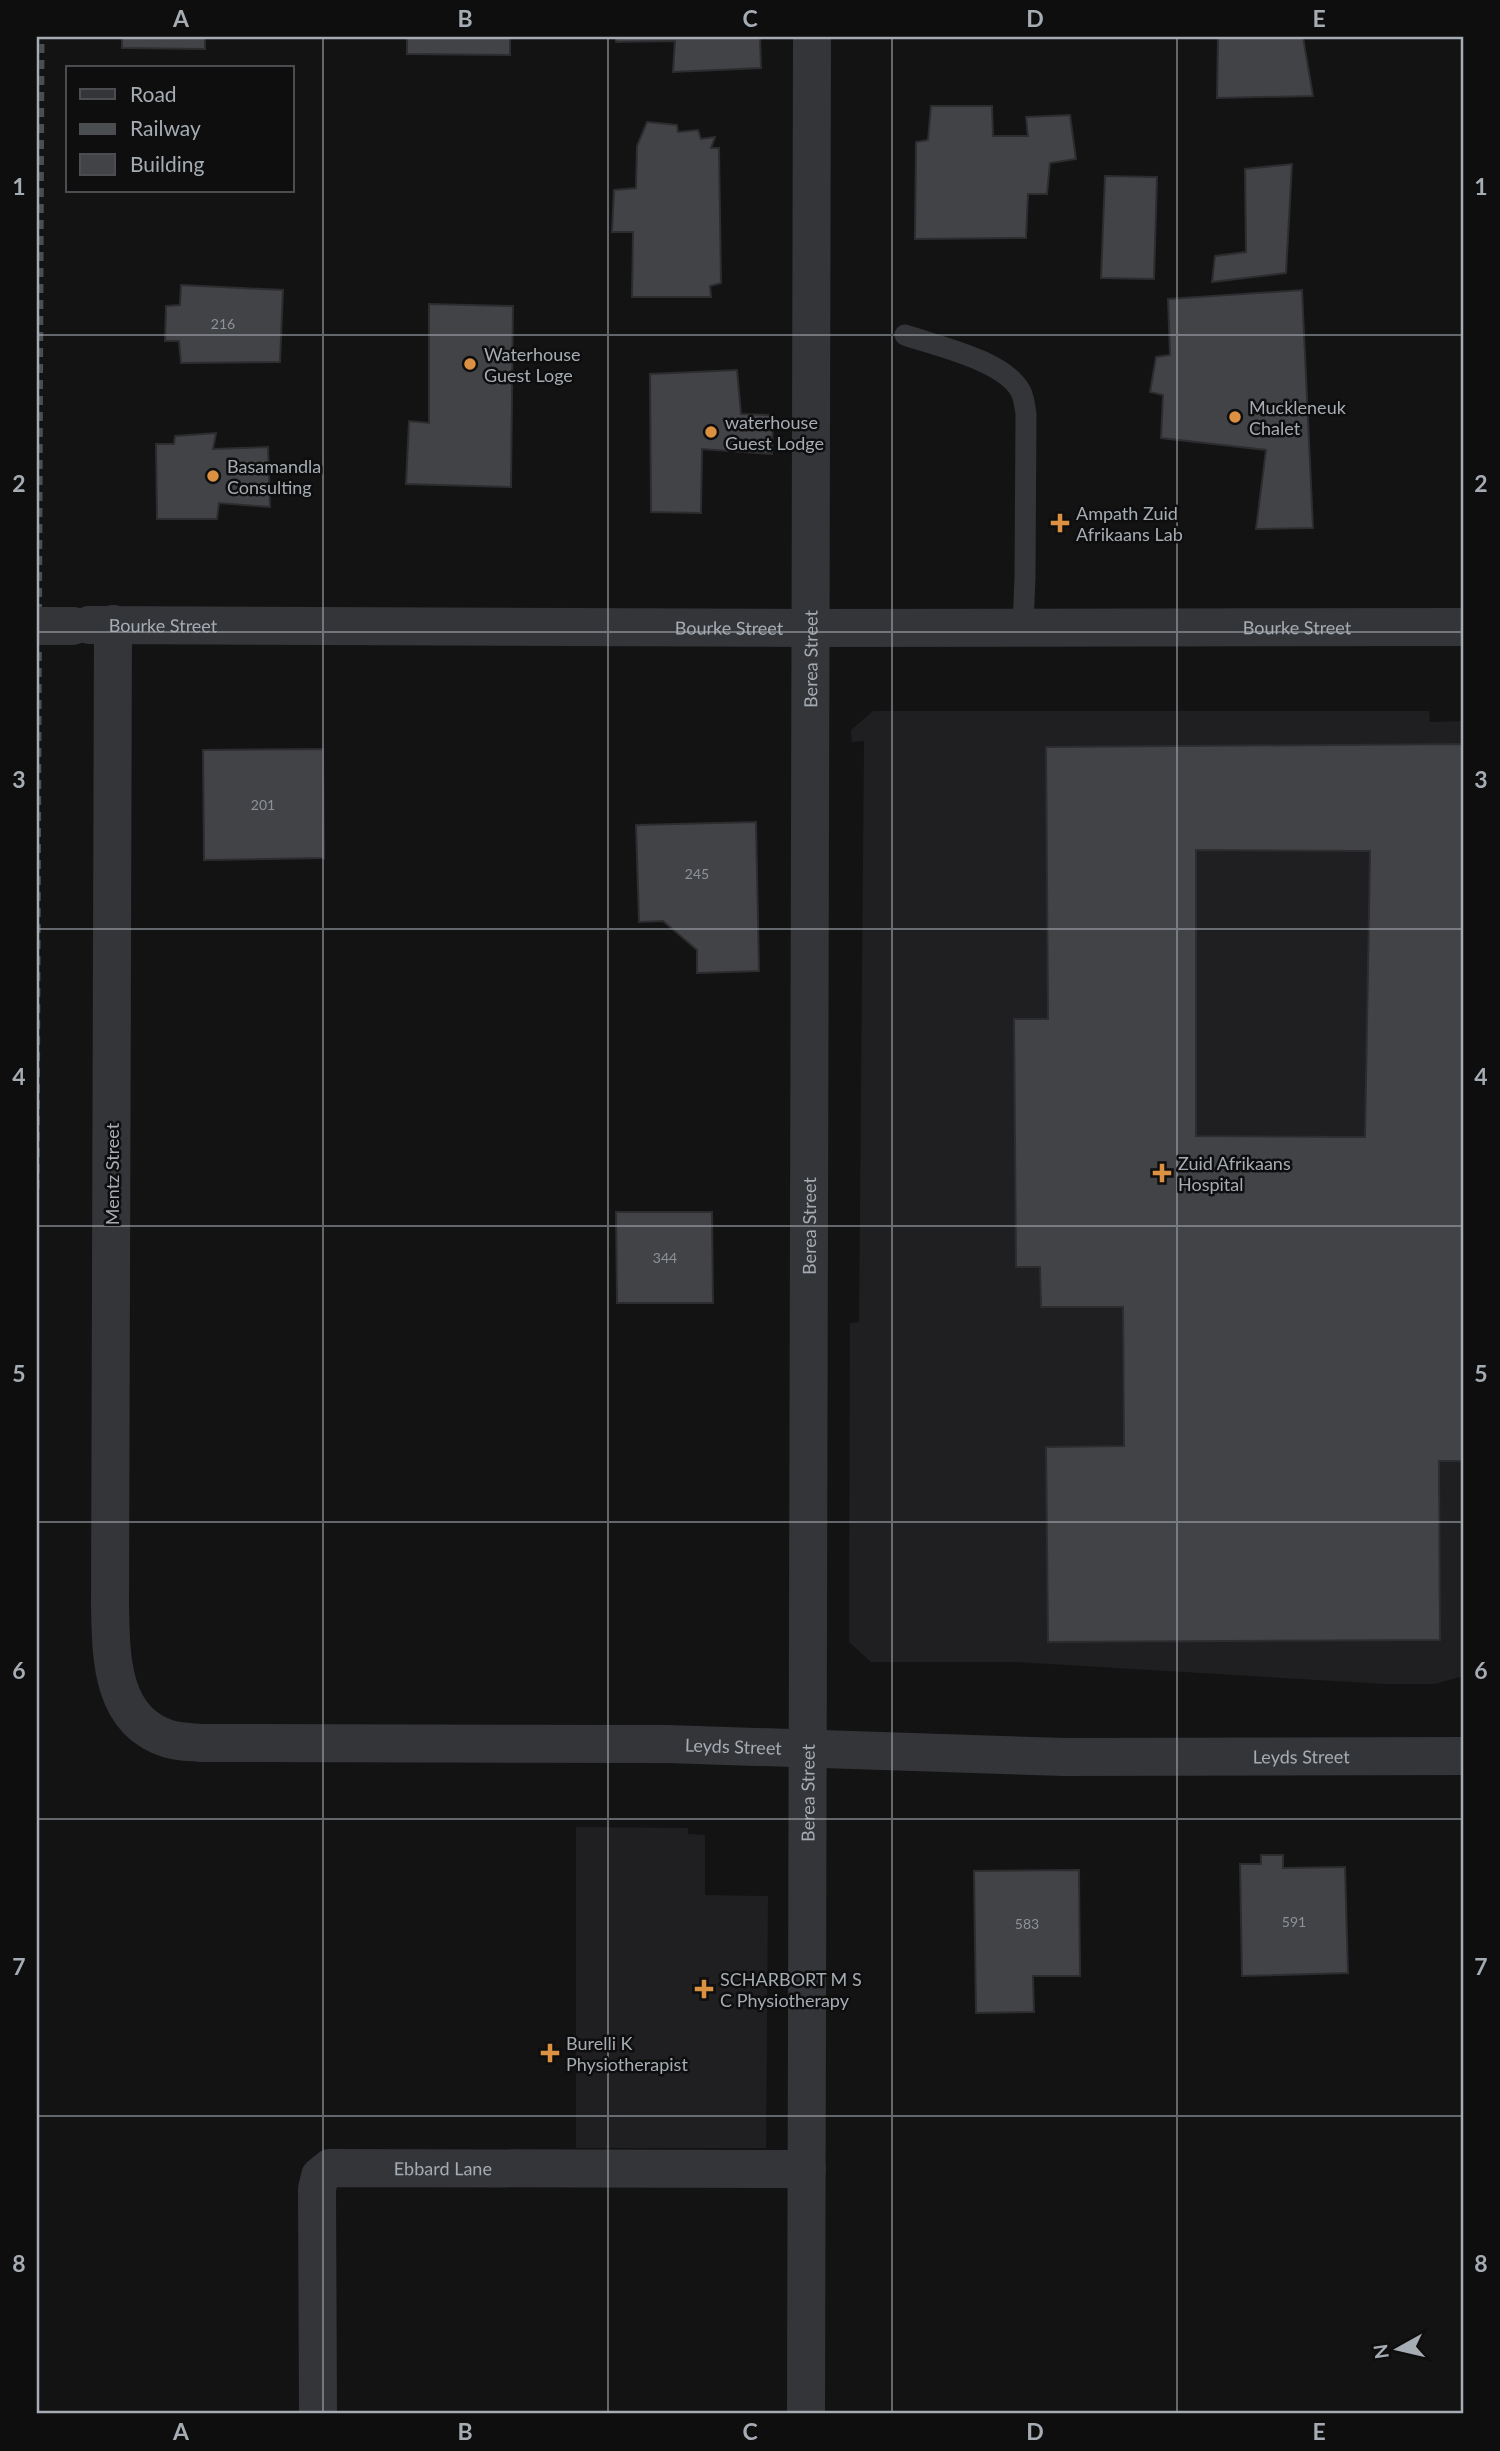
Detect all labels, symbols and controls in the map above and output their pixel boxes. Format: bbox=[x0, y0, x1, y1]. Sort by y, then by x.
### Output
text: A bbox=[172, 4, 190, 32]
text: B bbox=[457, 4, 473, 32]
text: C bbox=[742, 4, 758, 32]
text: D bbox=[1026, 4, 1044, 32]
text: E bbox=[1312, 4, 1326, 32]
legend bbox=[66, 66, 294, 192]
text: Road bbox=[130, 81, 177, 106]
text: Railway bbox=[130, 115, 201, 140]
text: Building bbox=[130, 151, 205, 176]
text: 1 bbox=[12, 172, 26, 200]
text: 1 bbox=[1474, 172, 1488, 200]
house number: 216 bbox=[211, 315, 235, 332]
place label: Waterhouse Guest Loge bbox=[484, 343, 581, 386]
marker: Waterhouse Guest Loge bbox=[462, 356, 478, 372]
place label: Muckleneuk Chalet bbox=[1249, 396, 1347, 439]
marker: Muckleneuk Chalet bbox=[1227, 409, 1243, 425]
place label: waterhouse Guest Lodge bbox=[725, 411, 824, 454]
marker: waterhouse Guest Lodge bbox=[703, 424, 719, 440]
place label: Basamandla Consulting bbox=[227, 455, 321, 498]
marker: Basamandla Consulting bbox=[205, 468, 221, 484]
text: 2 bbox=[12, 469, 26, 497]
text: 2 bbox=[1474, 469, 1488, 497]
place label: Ampath Zuid Afrikaans Lab bbox=[1076, 502, 1183, 545]
marker: Ampath Zuid Afrikaans Lab bbox=[1050, 513, 1070, 533]
street label: Berea Street bbox=[799, 610, 822, 708]
street label: Bourke Street bbox=[109, 614, 218, 637]
street label: Bourke Street bbox=[675, 616, 784, 639]
street label: Bourke Street bbox=[1243, 616, 1352, 638]
text: 3 bbox=[12, 765, 26, 793]
text: 3 bbox=[1474, 765, 1488, 793]
house number: 201 bbox=[251, 796, 275, 813]
house number: 245 bbox=[685, 865, 709, 882]
text: 4 bbox=[12, 1062, 26, 1090]
text: 4 bbox=[1474, 1062, 1488, 1090]
street label: Mentz Street bbox=[101, 1122, 123, 1225]
place label: Zuid Afrikaans Hospital bbox=[1178, 1152, 1291, 1195]
marker: Zuid Afrikaans Hospital bbox=[1152, 1163, 1172, 1183]
street label: Berea Street bbox=[798, 1177, 820, 1275]
house number: 344 bbox=[653, 1249, 677, 1266]
text: 5 bbox=[12, 1359, 26, 1387]
text: 5 bbox=[1474, 1359, 1488, 1387]
text: 6 bbox=[12, 1656, 26, 1684]
text: 6 bbox=[1474, 1656, 1488, 1684]
street label: Leyds Street bbox=[685, 1734, 783, 1759]
street label: Berea Street bbox=[796, 1744, 819, 1842]
street label: Leyds Street bbox=[1253, 1745, 1350, 1768]
house number: 591 bbox=[1282, 1913, 1306, 1930]
house number: 583 bbox=[1015, 1915, 1039, 1932]
text: 7 bbox=[12, 1952, 26, 1980]
text: 7 bbox=[1474, 1952, 1488, 1980]
place label: SCHARBORT M S C Physiotherapy bbox=[720, 1968, 862, 2011]
marker: SCHARBORT M S C Physiotherapy bbox=[694, 1979, 714, 1999]
place label: Burelli K Physiotherapist bbox=[566, 2032, 688, 2075]
marker: Burelli K Physiotherapist bbox=[540, 2043, 560, 2063]
street label: Ebbard Lane bbox=[394, 2157, 492, 2179]
text: 8 bbox=[12, 2249, 26, 2277]
text: 8 bbox=[1474, 2249, 1488, 2277]
north arrow bbox=[1364, 2314, 1434, 2384]
text: N bbox=[1368, 2343, 1393, 2360]
text: A bbox=[172, 2417, 190, 2445]
text: B bbox=[457, 2417, 473, 2445]
text: C bbox=[742, 2417, 758, 2445]
text: D bbox=[1026, 2417, 1044, 2445]
text: E bbox=[1312, 2417, 1326, 2445]

